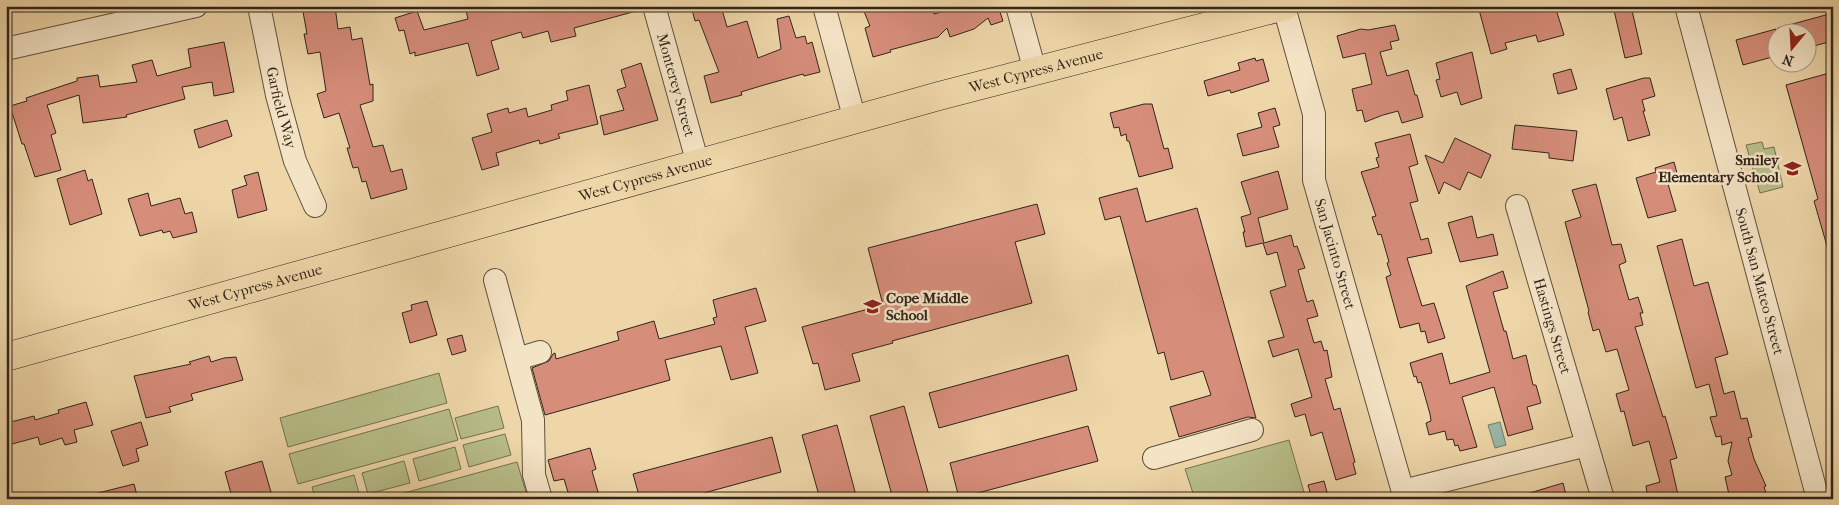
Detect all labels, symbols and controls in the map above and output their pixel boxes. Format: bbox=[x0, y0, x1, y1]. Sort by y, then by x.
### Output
north arrow bbox=[1766, 22, 1816, 72]
street label: Monterey Street bbox=[653, 31, 699, 139]
street label: West Cypress Avenue bbox=[966, 45, 1106, 97]
text: N bbox=[1780, 50, 1796, 70]
street label: Garfield Way bbox=[263, 65, 300, 151]
street label: West Cypress Avenue bbox=[576, 151, 715, 206]
place label: Smiley Elementary School bbox=[1658, 151, 1780, 186]
school or university icon: Smiley Elementary School bbox=[1783, 159, 1803, 179]
street label: San Jacinto Street bbox=[1311, 196, 1360, 312]
street label: South San Mateo Street bbox=[1731, 206, 1788, 357]
street label: West Cypress Avenue bbox=[186, 260, 325, 315]
street label: Hastings Street bbox=[1530, 276, 1575, 377]
place label: Cope Middle School bbox=[886, 289, 969, 324]
school or university icon: Cope Middle School bbox=[862, 297, 882, 317]

